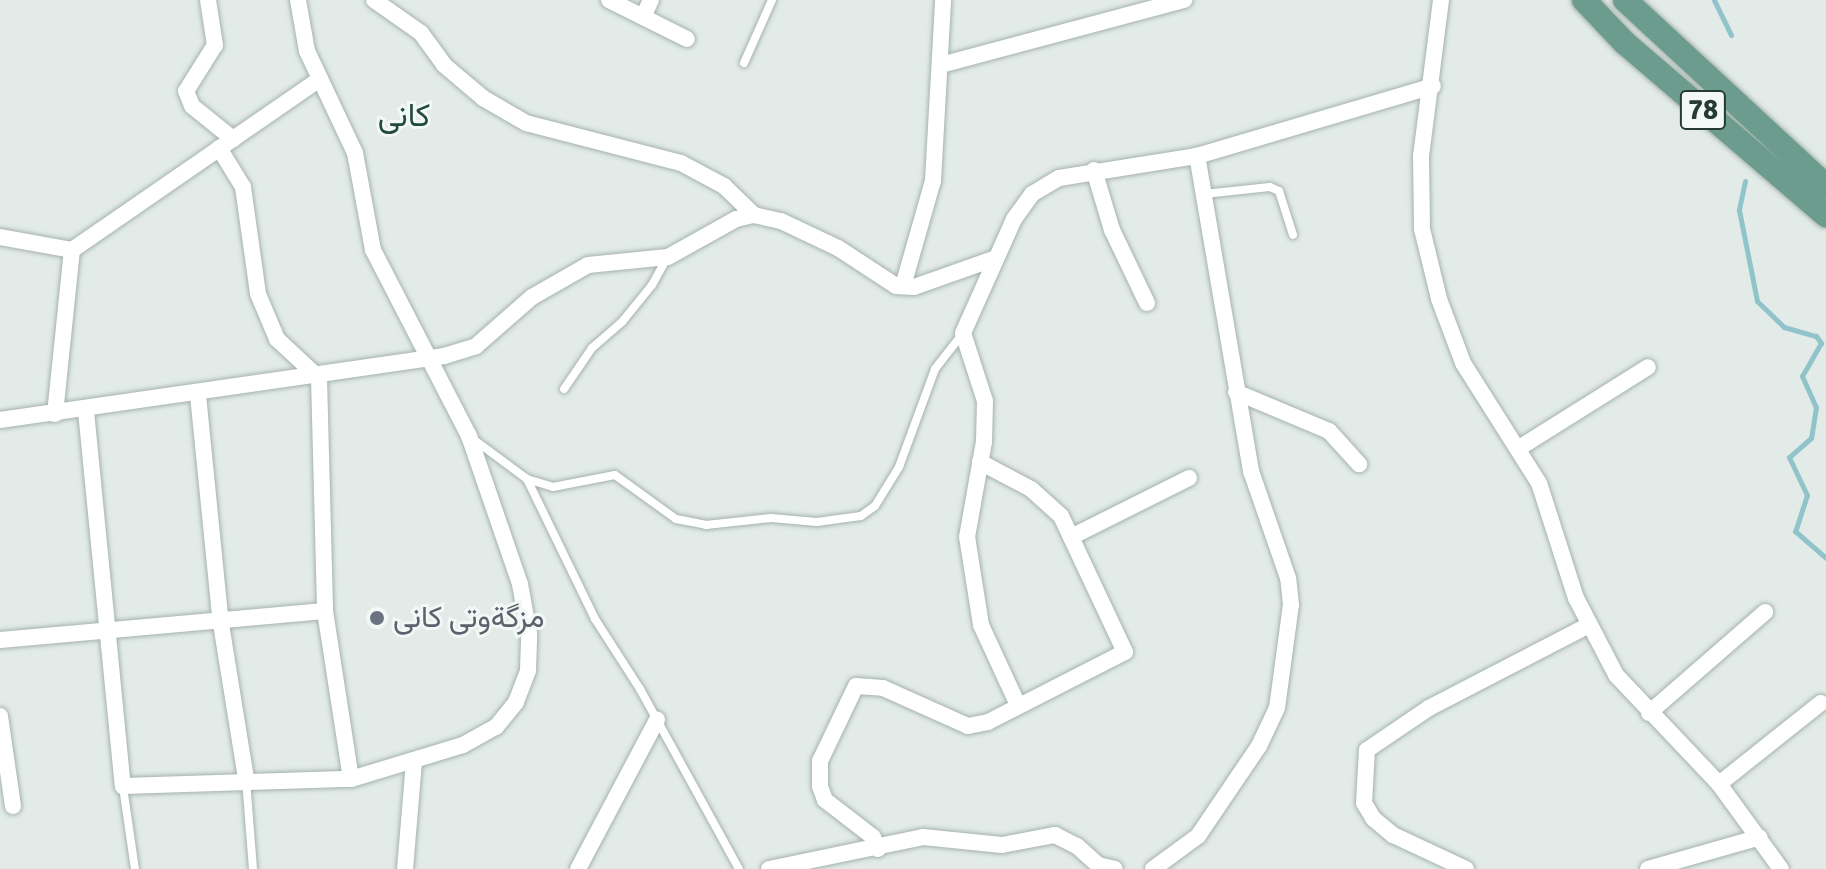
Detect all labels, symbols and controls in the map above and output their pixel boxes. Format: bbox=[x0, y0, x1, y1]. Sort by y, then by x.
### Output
road number: 78 bbox=[1679, 86, 1727, 134]
district label: کانی bbox=[378, 97, 430, 135]
place label: مزگةوتی کانی bbox=[393, 600, 544, 636]
marker: مزگةوتی کانی bbox=[368, 609, 386, 627]

